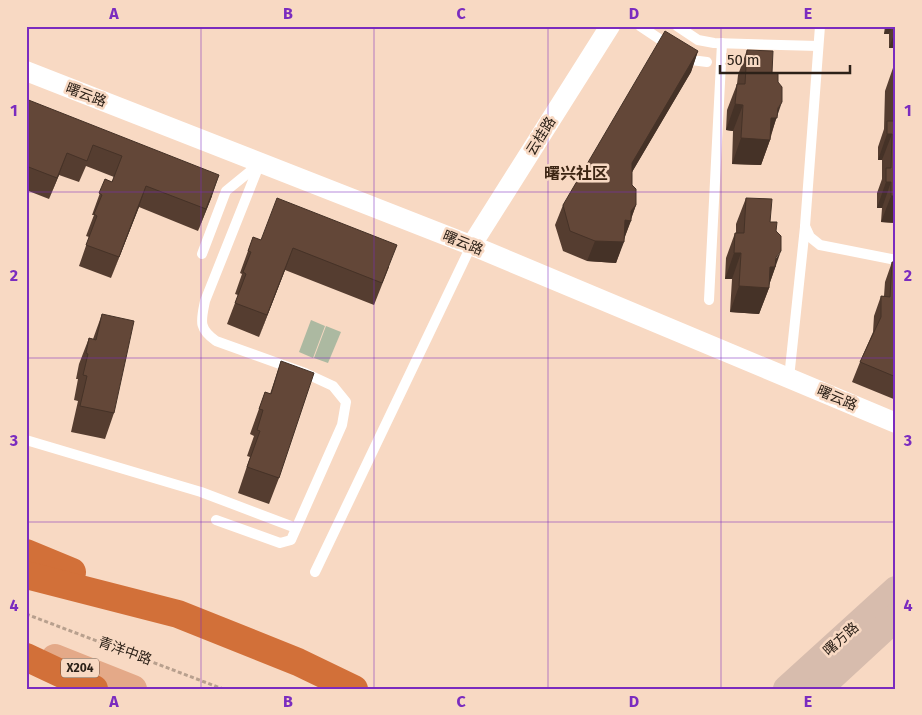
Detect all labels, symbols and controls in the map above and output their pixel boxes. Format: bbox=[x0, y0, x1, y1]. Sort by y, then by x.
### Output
text: A bbox=[108, 4, 119, 23]
text: B bbox=[283, 4, 293, 23]
text: C bbox=[456, 4, 466, 23]
text: D bbox=[629, 4, 639, 23]
text: E bbox=[804, 4, 812, 23]
scale bar bbox=[720, 42, 850, 74]
text: 50 m bbox=[727, 51, 760, 69]
street label: 曙云路 bbox=[63, 80, 109, 110]
text: 1 bbox=[10, 101, 18, 120]
text: 1 bbox=[904, 101, 912, 120]
street label: 云桂路 bbox=[523, 114, 559, 158]
district label: 曙兴社区 bbox=[544, 164, 608, 183]
street label: 曙云路 bbox=[440, 227, 486, 259]
text: 2 bbox=[10, 266, 18, 285]
text: 2 bbox=[904, 266, 912, 285]
street label: 曙云路 bbox=[814, 382, 860, 414]
text: 3 bbox=[9, 431, 18, 450]
text: 3 bbox=[903, 431, 912, 450]
text: 4 bbox=[9, 596, 19, 615]
text: 4 bbox=[903, 596, 913, 615]
street label: 曙方路 bbox=[820, 619, 862, 659]
street label: 青洋中路 bbox=[96, 633, 154, 669]
road number: X204 bbox=[61, 658, 99, 678]
text: A bbox=[108, 692, 119, 711]
text: B bbox=[283, 692, 293, 711]
text: C bbox=[456, 692, 466, 711]
text: D bbox=[629, 692, 639, 711]
text: E bbox=[804, 692, 812, 711]

